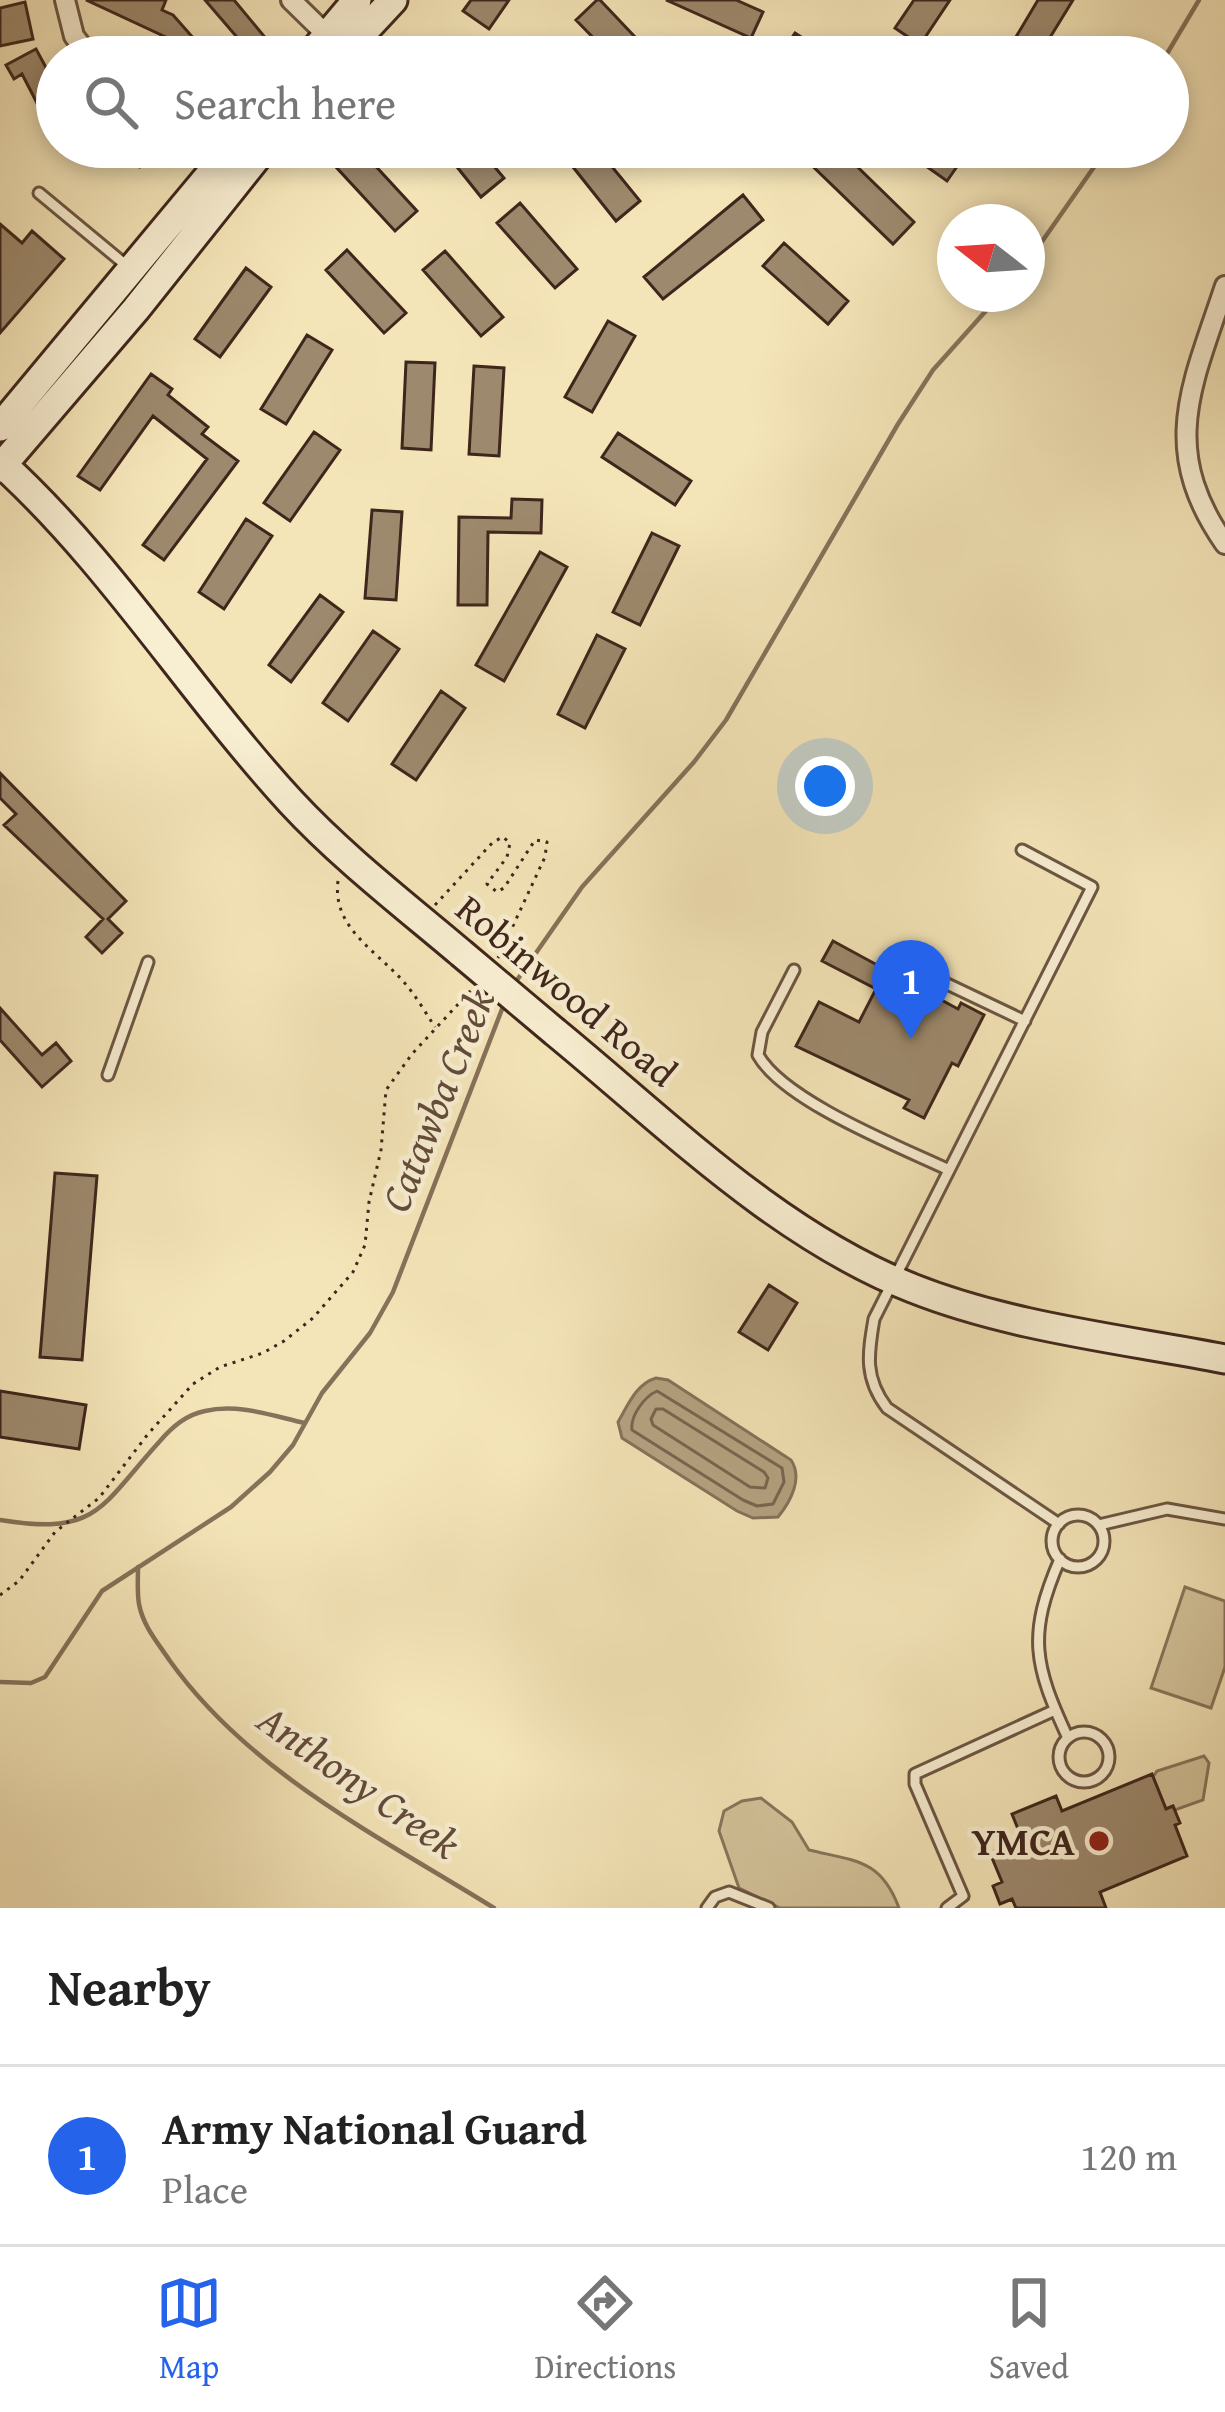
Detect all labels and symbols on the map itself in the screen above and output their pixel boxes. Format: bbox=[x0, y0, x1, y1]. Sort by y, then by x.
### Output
north arrow bbox=[937, 204, 1045, 312]
your location bbox=[795, 756, 855, 816]
street label: Robinwood Road bbox=[444, 880, 690, 1099]
pin: 1 bbox=[872, 940, 950, 1039]
water label: Catawba Creek bbox=[364, 978, 509, 1220]
water label: Anthony Creek bbox=[245, 1688, 473, 1873]
place label: YMCA bbox=[971, 1812, 1075, 1869]
marker: YMCA bbox=[1086, 1828, 1112, 1854]

